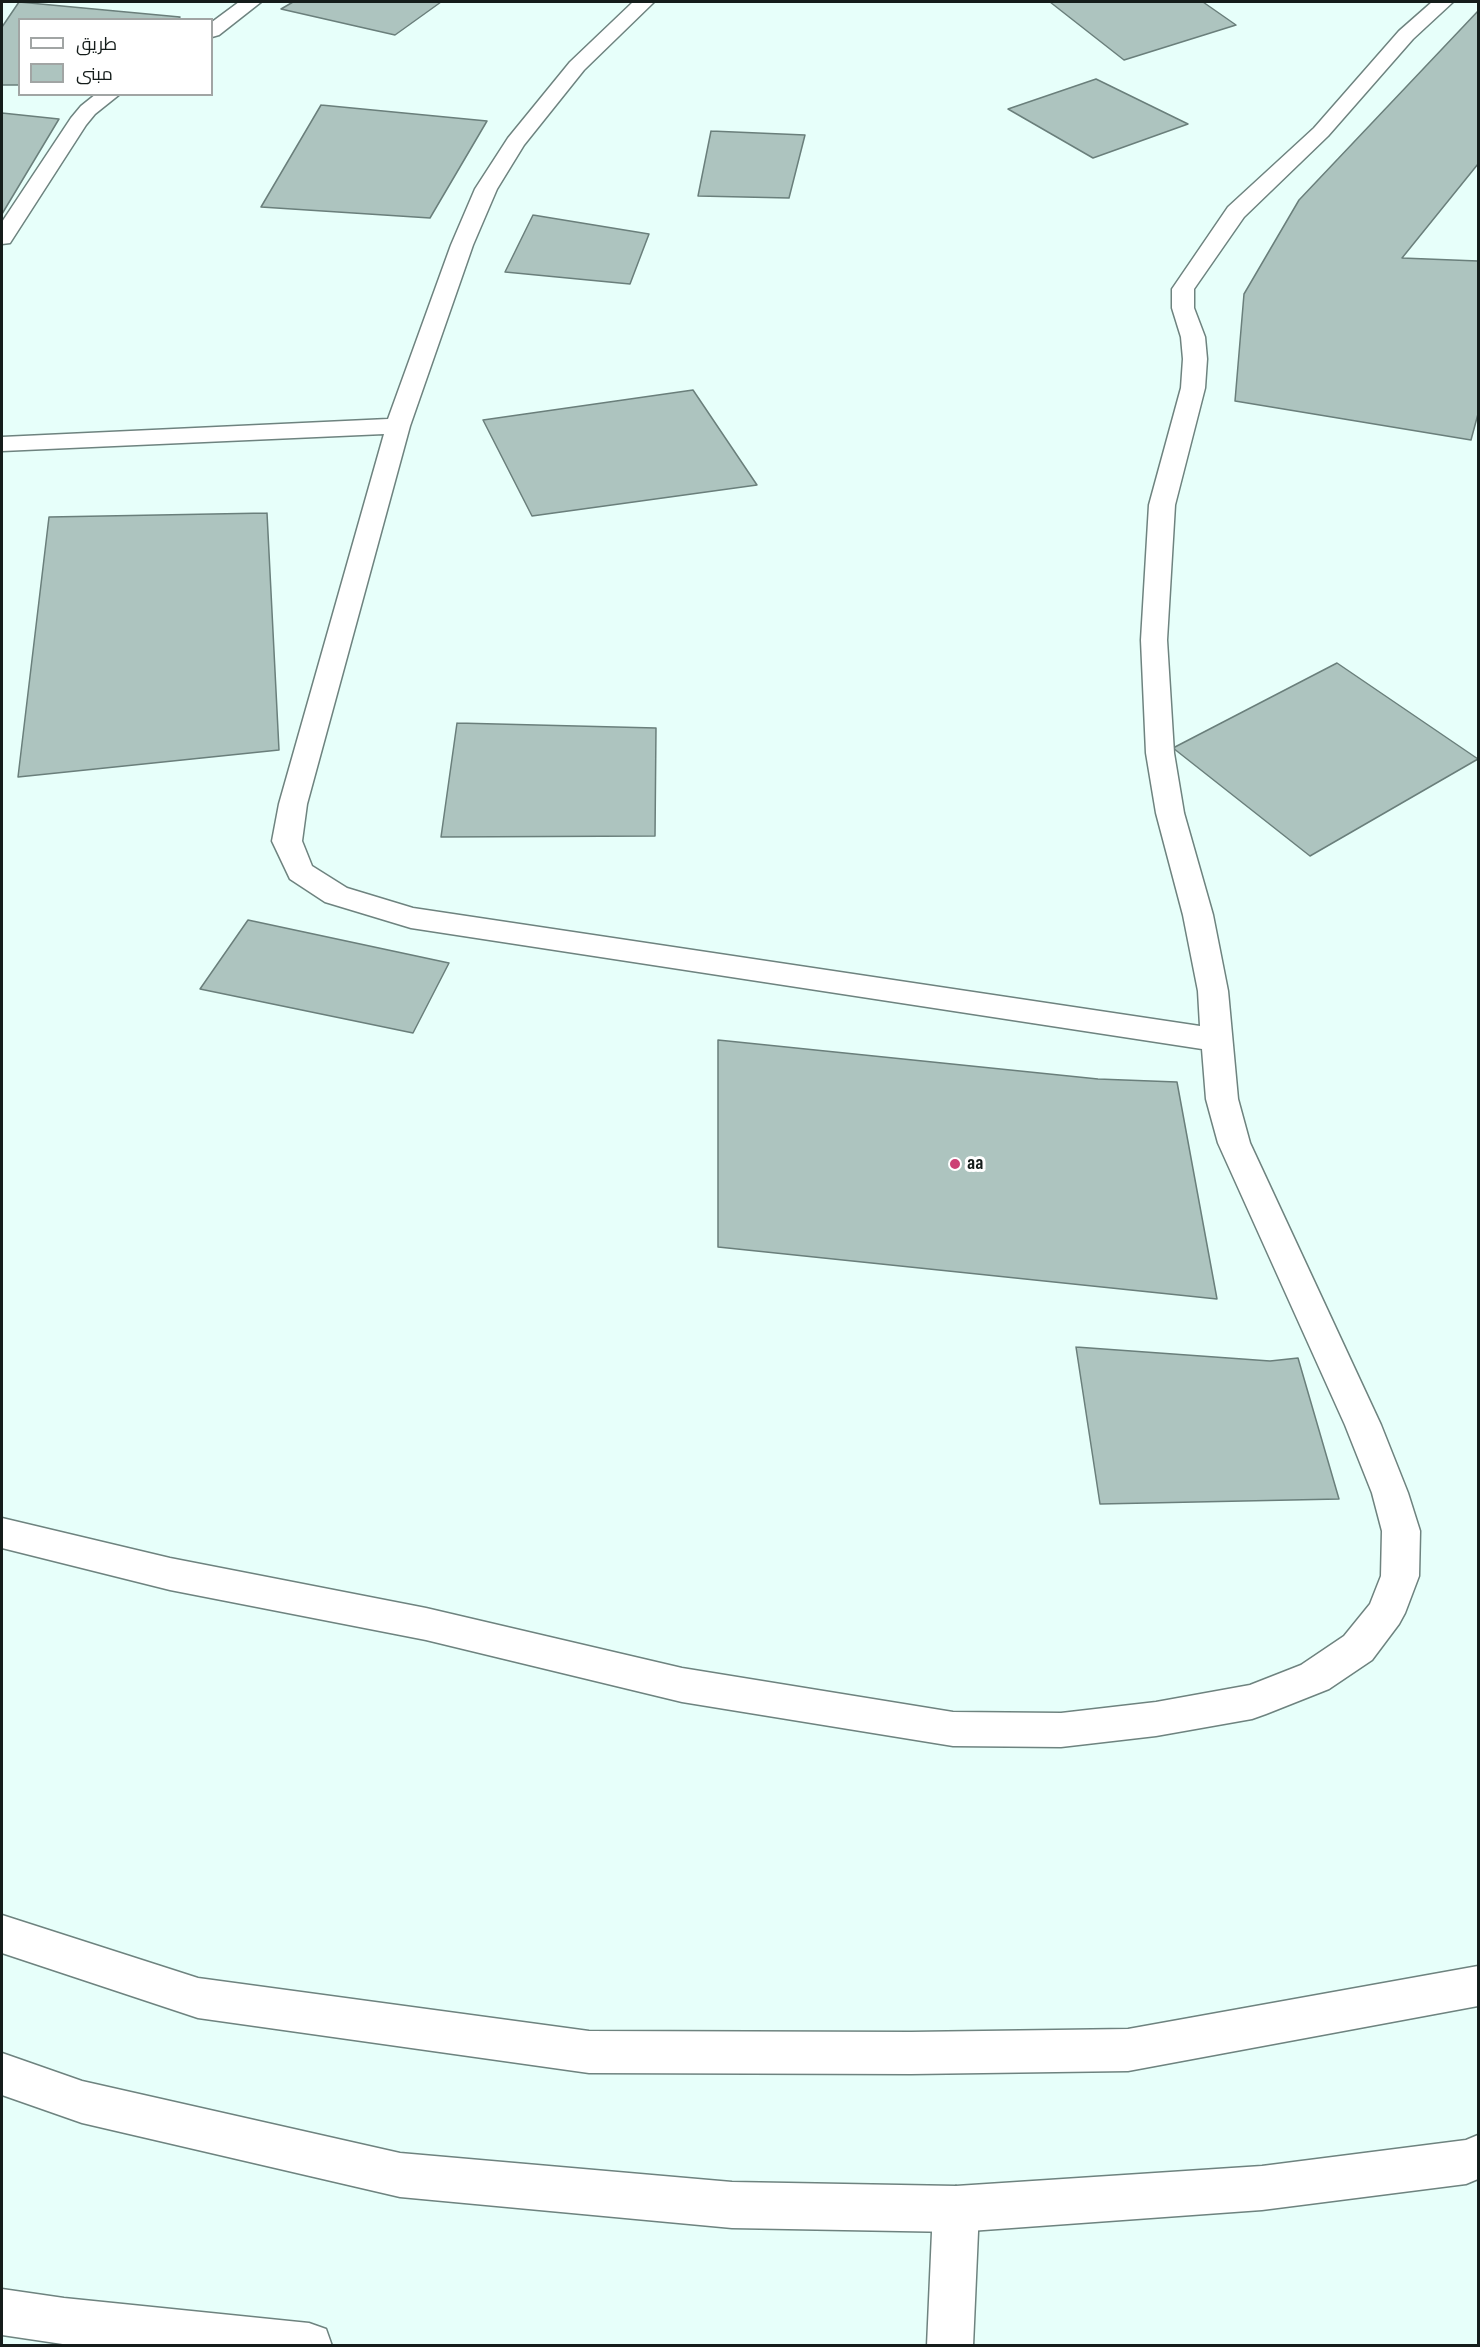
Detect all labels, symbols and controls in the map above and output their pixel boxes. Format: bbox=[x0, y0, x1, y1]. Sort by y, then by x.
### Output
legend bbox=[18, 18, 213, 96]
text: طريق bbox=[76, 34, 117, 55]
text: مبنى bbox=[76, 64, 113, 85]
place label: aa bbox=[967, 1152, 983, 1176]
marker: aa bbox=[948, 1157, 962, 1171]

